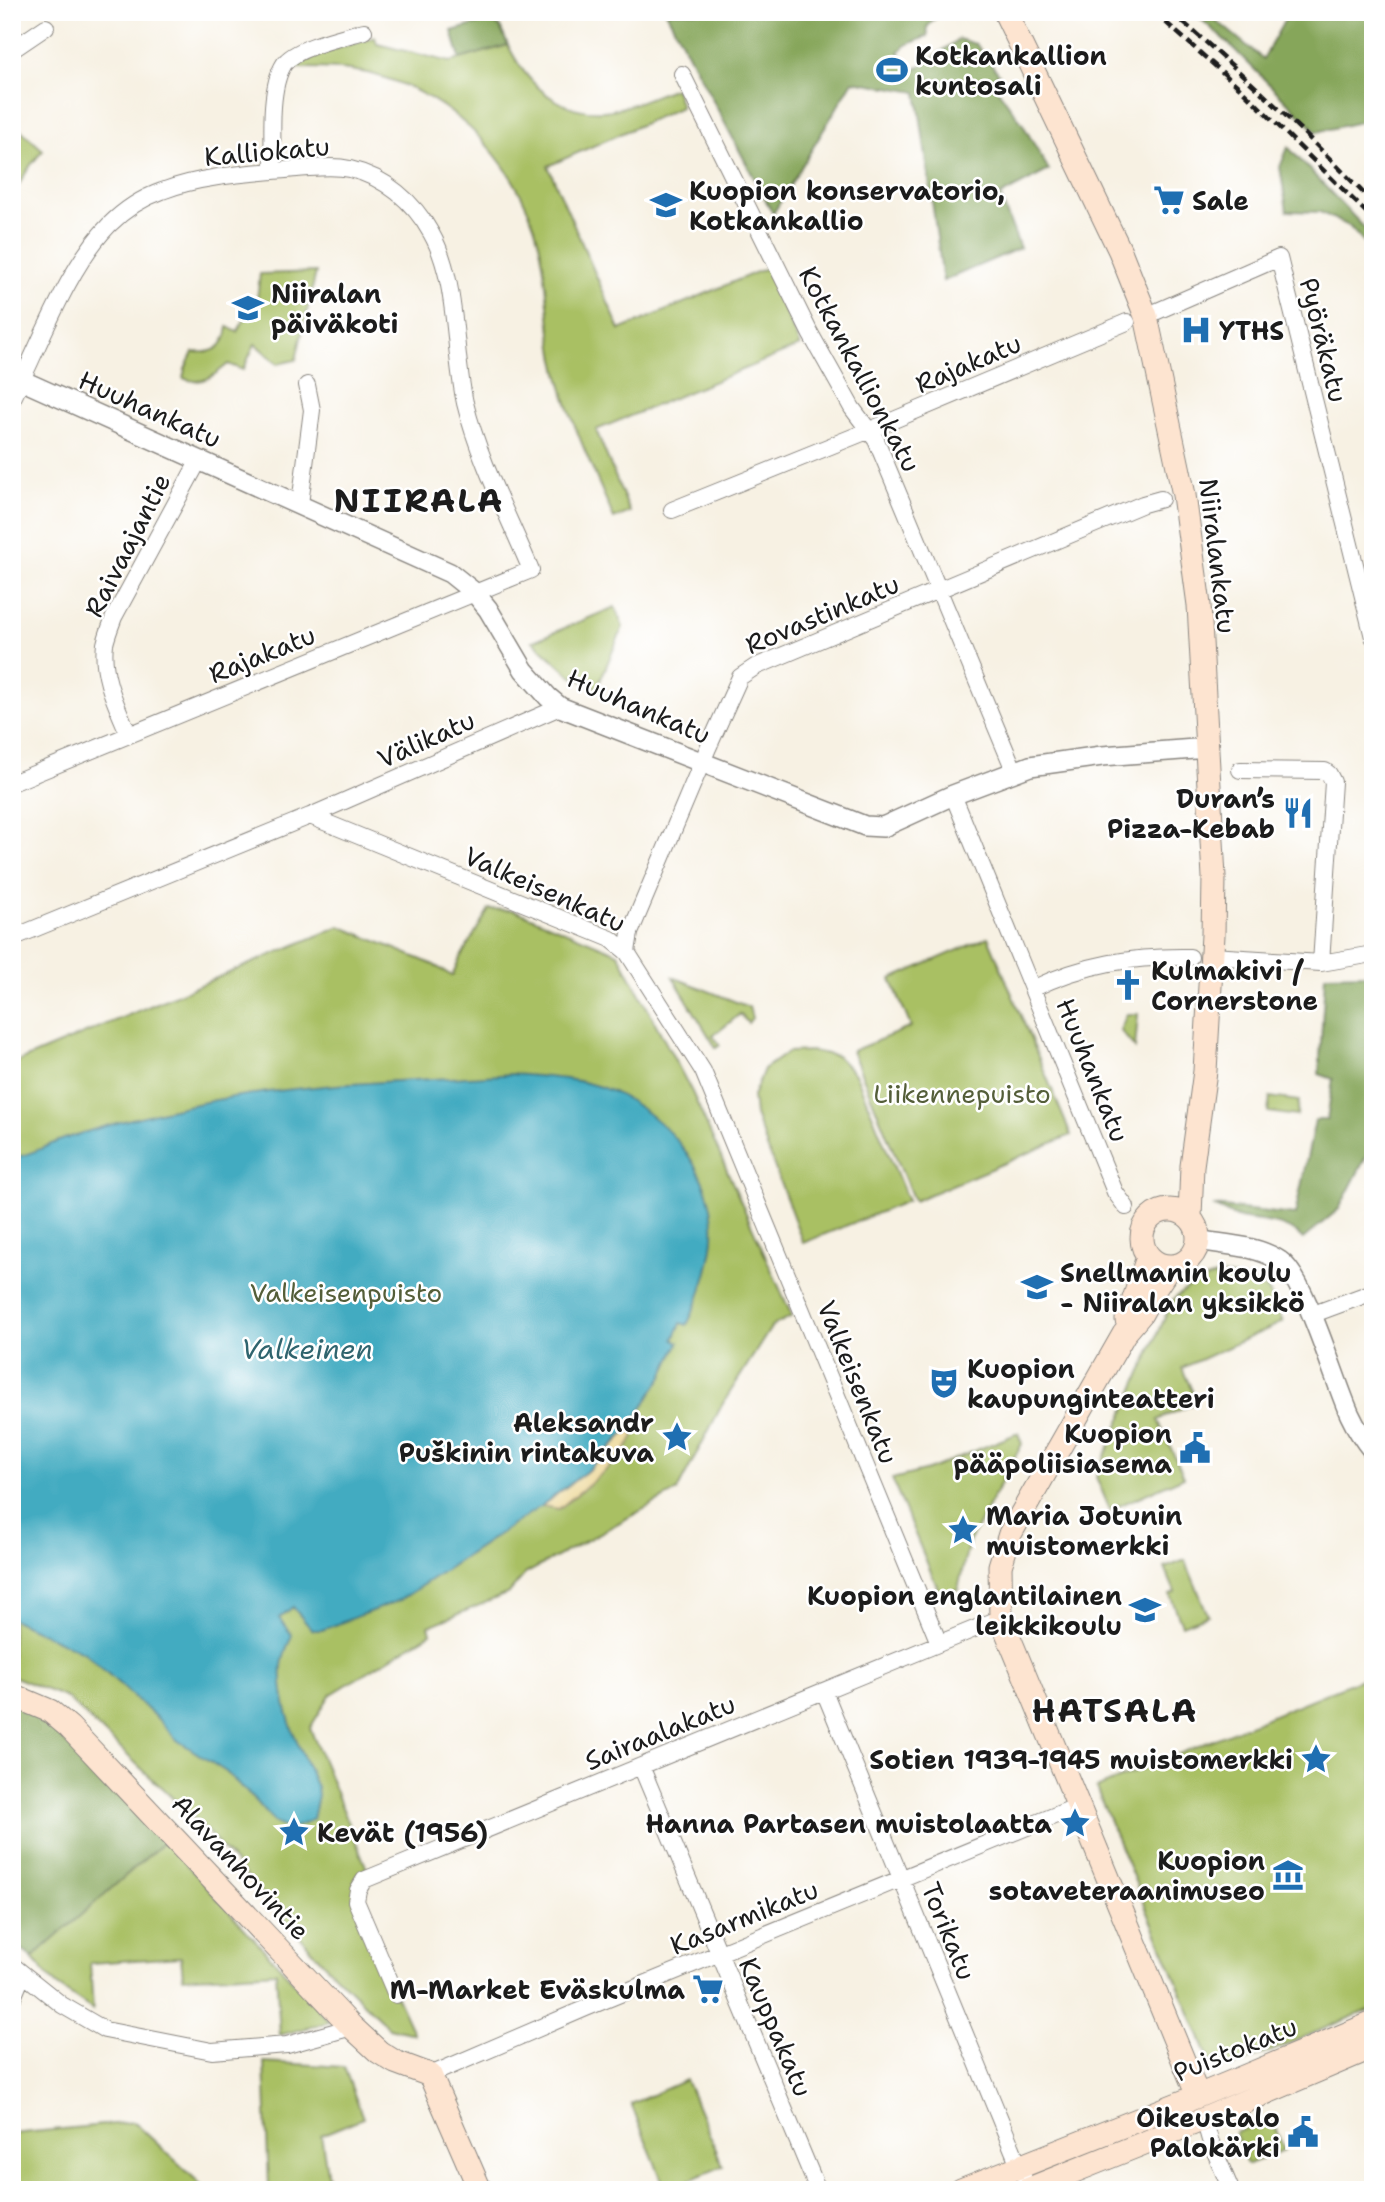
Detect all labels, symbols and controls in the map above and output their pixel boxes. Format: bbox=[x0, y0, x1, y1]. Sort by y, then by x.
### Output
place label: Kotkankallion kuntosali bbox=[915, 38, 1107, 103]
sports icon: Kotkankallion kuntosali bbox=[875, 53, 909, 87]
street label: Kalliokatu bbox=[203, 128, 331, 174]
place label: Kuopion konservatorio, Kotkankallio bbox=[689, 173, 1005, 238]
supermarket icon: Sale bbox=[1152, 183, 1186, 217]
place label: Sale bbox=[1192, 183, 1249, 218]
school or university icon: Kuopion konservatorio, Kotkankallio bbox=[649, 188, 683, 222]
street label: Kotkankallionkatu bbox=[791, 260, 929, 478]
street label: Pyöräkatu bbox=[1292, 274, 1356, 406]
place label: Niiralan päiväkoti bbox=[271, 276, 399, 341]
school or university icon: Niiralan päiväkoti bbox=[231, 291, 265, 325]
hospital icon: YTHS bbox=[1179, 313, 1213, 347]
place label: YTHS bbox=[1219, 313, 1284, 348]
street label: Rajakatu bbox=[910, 325, 1026, 401]
street label: Huuhankatu bbox=[73, 362, 227, 456]
street label: Raivaajantie bbox=[76, 467, 178, 623]
street label: Niiralankatu bbox=[1191, 476, 1245, 636]
district label: NIIRALA bbox=[334, 478, 504, 523]
street label: Rovastinkatu bbox=[740, 566, 904, 662]
street label: Rajakatu bbox=[203, 617, 321, 691]
street label: Huuhankatu bbox=[562, 660, 716, 752]
street label: Välikatu bbox=[372, 702, 480, 776]
place label: Duran’s Pizza-Kebab bbox=[1107, 781, 1275, 846]
restaurant icon: Duran’s Pizza-Kebab bbox=[1281, 796, 1315, 830]
street label: Valkeisenkatu bbox=[459, 838, 631, 940]
place label: Kulmakivi / Cornerstone bbox=[1151, 953, 1318, 1018]
church icon: Kulmakivi / Cornerstone bbox=[1111, 968, 1145, 1002]
street label: Huuhankatu bbox=[1048, 993, 1138, 1147]
park label: Liikennepuisto bbox=[873, 1076, 1051, 1111]
place label: Snellmanin koulu - Niiralan yksikkö bbox=[1060, 1255, 1305, 1320]
school or university icon: Snellmanin koulu - Niiralan yksikkö bbox=[1020, 1270, 1054, 1304]
park label: Valkeisenpuisto bbox=[250, 1275, 442, 1310]
street label: Valkeisenkatu bbox=[809, 1295, 907, 1469]
water label: Valkeinen bbox=[241, 1330, 373, 1368]
place label: Kuopion kaupunginteatteri bbox=[967, 1351, 1215, 1416]
theatre icon: Kuopion kaupunginteatteri bbox=[927, 1366, 961, 1400]
place label: Aleksandr Puškinin rintakuva bbox=[399, 1405, 654, 1470]
place label: Kuopion pääpoliisiasema bbox=[953, 1416, 1172, 1481]
place icon: Aleksandr Puškinin rintakuva bbox=[660, 1420, 694, 1454]
public building icon: Kuopion pääpoliisiasema bbox=[1178, 1431, 1212, 1465]
place label: Maria Jotunin muistomerkki bbox=[986, 1498, 1182, 1563]
place icon: Maria Jotunin muistomerkki bbox=[946, 1513, 980, 1547]
place label: Kuopion englantilainen leikkikoulu bbox=[807, 1578, 1122, 1643]
school or university icon: Kuopion englantilainen leikkikoulu bbox=[1128, 1593, 1162, 1627]
street label: Sairaalakatu bbox=[580, 1686, 740, 1778]
district label: HATSALA bbox=[1032, 1688, 1198, 1733]
place label: Sotien 1939-1945 muistomerkki bbox=[869, 1742, 1293, 1777]
place icon: Sotien 1939-1945 muistomerkki bbox=[1299, 1742, 1333, 1776]
street label: Alavanhovintie bbox=[164, 1787, 318, 1947]
place label: Hanna Partasen muistolaatta bbox=[645, 1806, 1052, 1841]
place icon: Hanna Partasen muistolaatta bbox=[1058, 1806, 1092, 1840]
place icon: Kevät (1956) bbox=[277, 1815, 311, 1849]
place label: Kevät (1956) bbox=[317, 1815, 488, 1850]
place label: Kuopion sotaveteraanimuseo bbox=[989, 1843, 1265, 1908]
museum icon: Kuopion sotaveteraanimuseo bbox=[1271, 1858, 1305, 1892]
street label: Kasarmikatu bbox=[665, 1871, 823, 1963]
street label: Torikatu bbox=[914, 1877, 984, 1985]
street label: Kauppakatu bbox=[731, 1952, 821, 2102]
place label: M-Market Eväskulma bbox=[390, 1972, 685, 2007]
supermarket icon: M-Market Eväskulma bbox=[691, 1972, 725, 2006]
street label: Puistokatu bbox=[1168, 2008, 1302, 2090]
place label: Oikeustalo Palokärki bbox=[1136, 2100, 1280, 2165]
public building icon: Oikeustalo Palokärki bbox=[1286, 2115, 1320, 2149]

